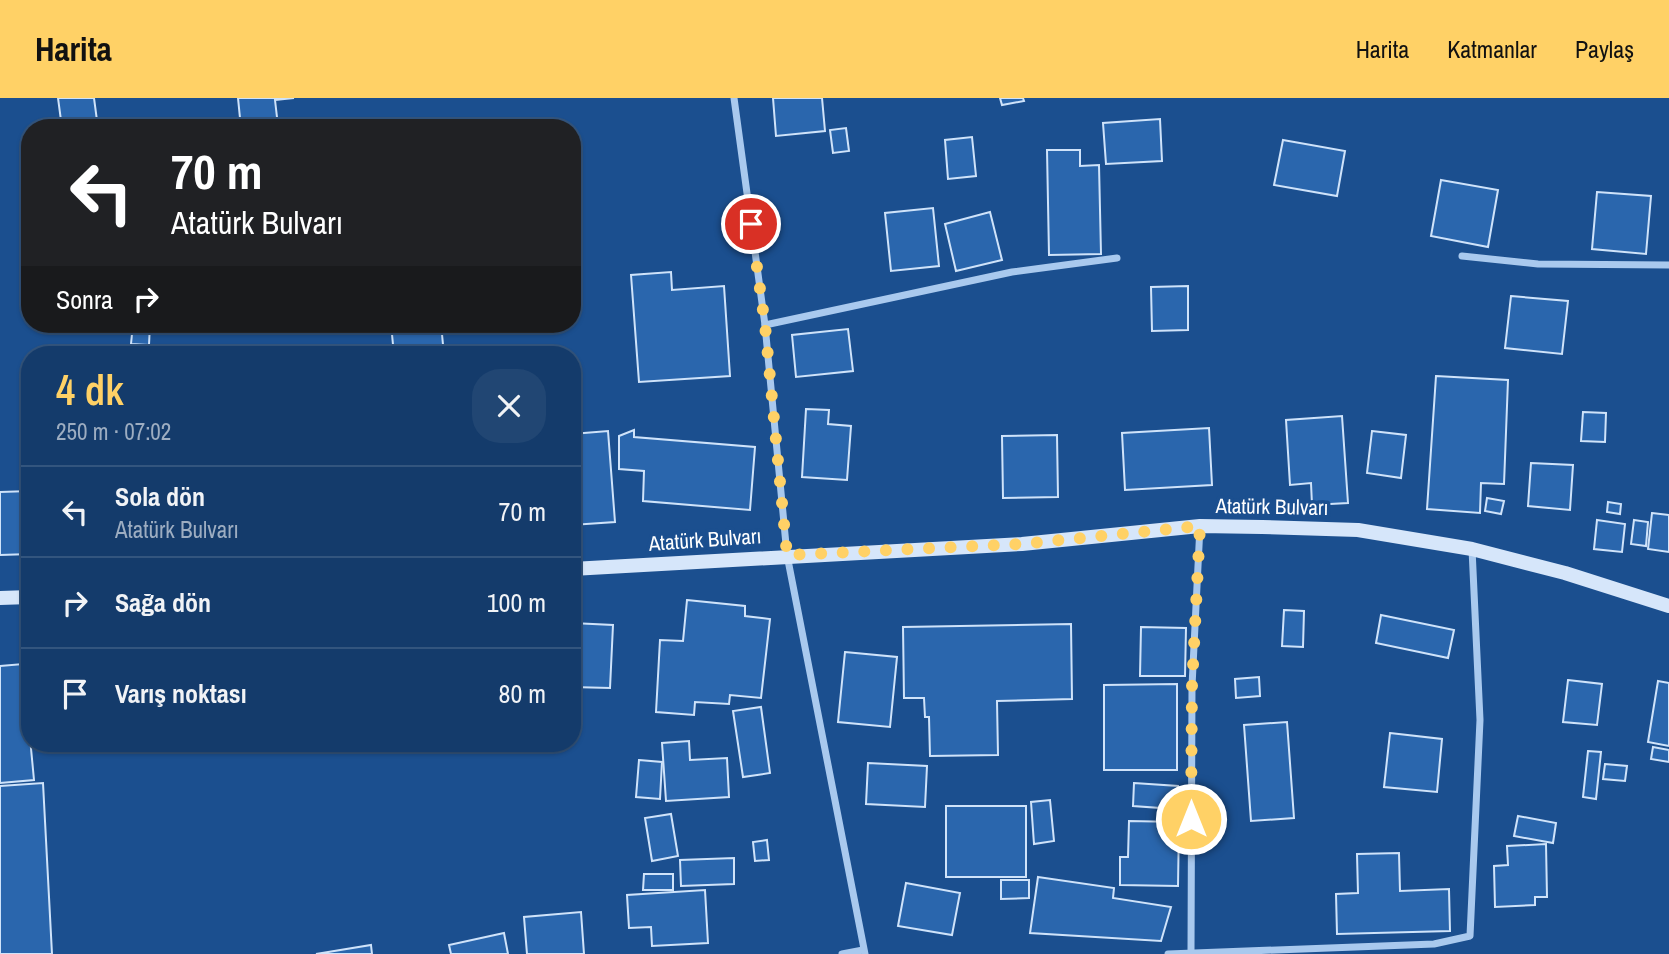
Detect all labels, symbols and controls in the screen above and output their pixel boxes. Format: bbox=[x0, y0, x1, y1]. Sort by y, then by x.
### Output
text: Harita bbox=[35, 27, 112, 71]
text: Harita bbox=[1356, 33, 1409, 65]
text: Katmanlar bbox=[1447, 33, 1537, 65]
text: Paylaş bbox=[1575, 33, 1634, 65]
text: 70 m bbox=[171, 138, 263, 204]
icon: left bbox=[56, 147, 147, 238]
pin bbox=[721, 194, 781, 254]
text: Atatürk Bulvarı bbox=[171, 201, 343, 244]
icon: arrive bbox=[732, 205, 770, 243]
icon: right bbox=[127, 280, 165, 318]
text: Sonra bbox=[56, 282, 113, 317]
text: 4 dk bbox=[56, 362, 124, 418]
button: close bbox=[472, 369, 546, 443]
text: 250 m · 07:02 bbox=[56, 416, 171, 447]
text: Sola dön bbox=[115, 479, 205, 514]
street label: Atatürk Bulvarı bbox=[1214, 491, 1329, 522]
icon: left bbox=[56, 493, 94, 531]
text: 70 m bbox=[499, 494, 546, 529]
text: Atatürk Bulvarı bbox=[115, 514, 239, 545]
street label: Atatürk Bulvarı bbox=[647, 521, 762, 558]
icon: right bbox=[56, 584, 94, 622]
text: Sağa dön bbox=[115, 585, 211, 620]
text: 100 m bbox=[487, 585, 546, 620]
icon: arrive bbox=[56, 675, 94, 713]
text: Varış noktası bbox=[115, 676, 247, 711]
text: 80 m bbox=[499, 676, 546, 711]
position arrow bbox=[1154, 782, 1228, 856]

